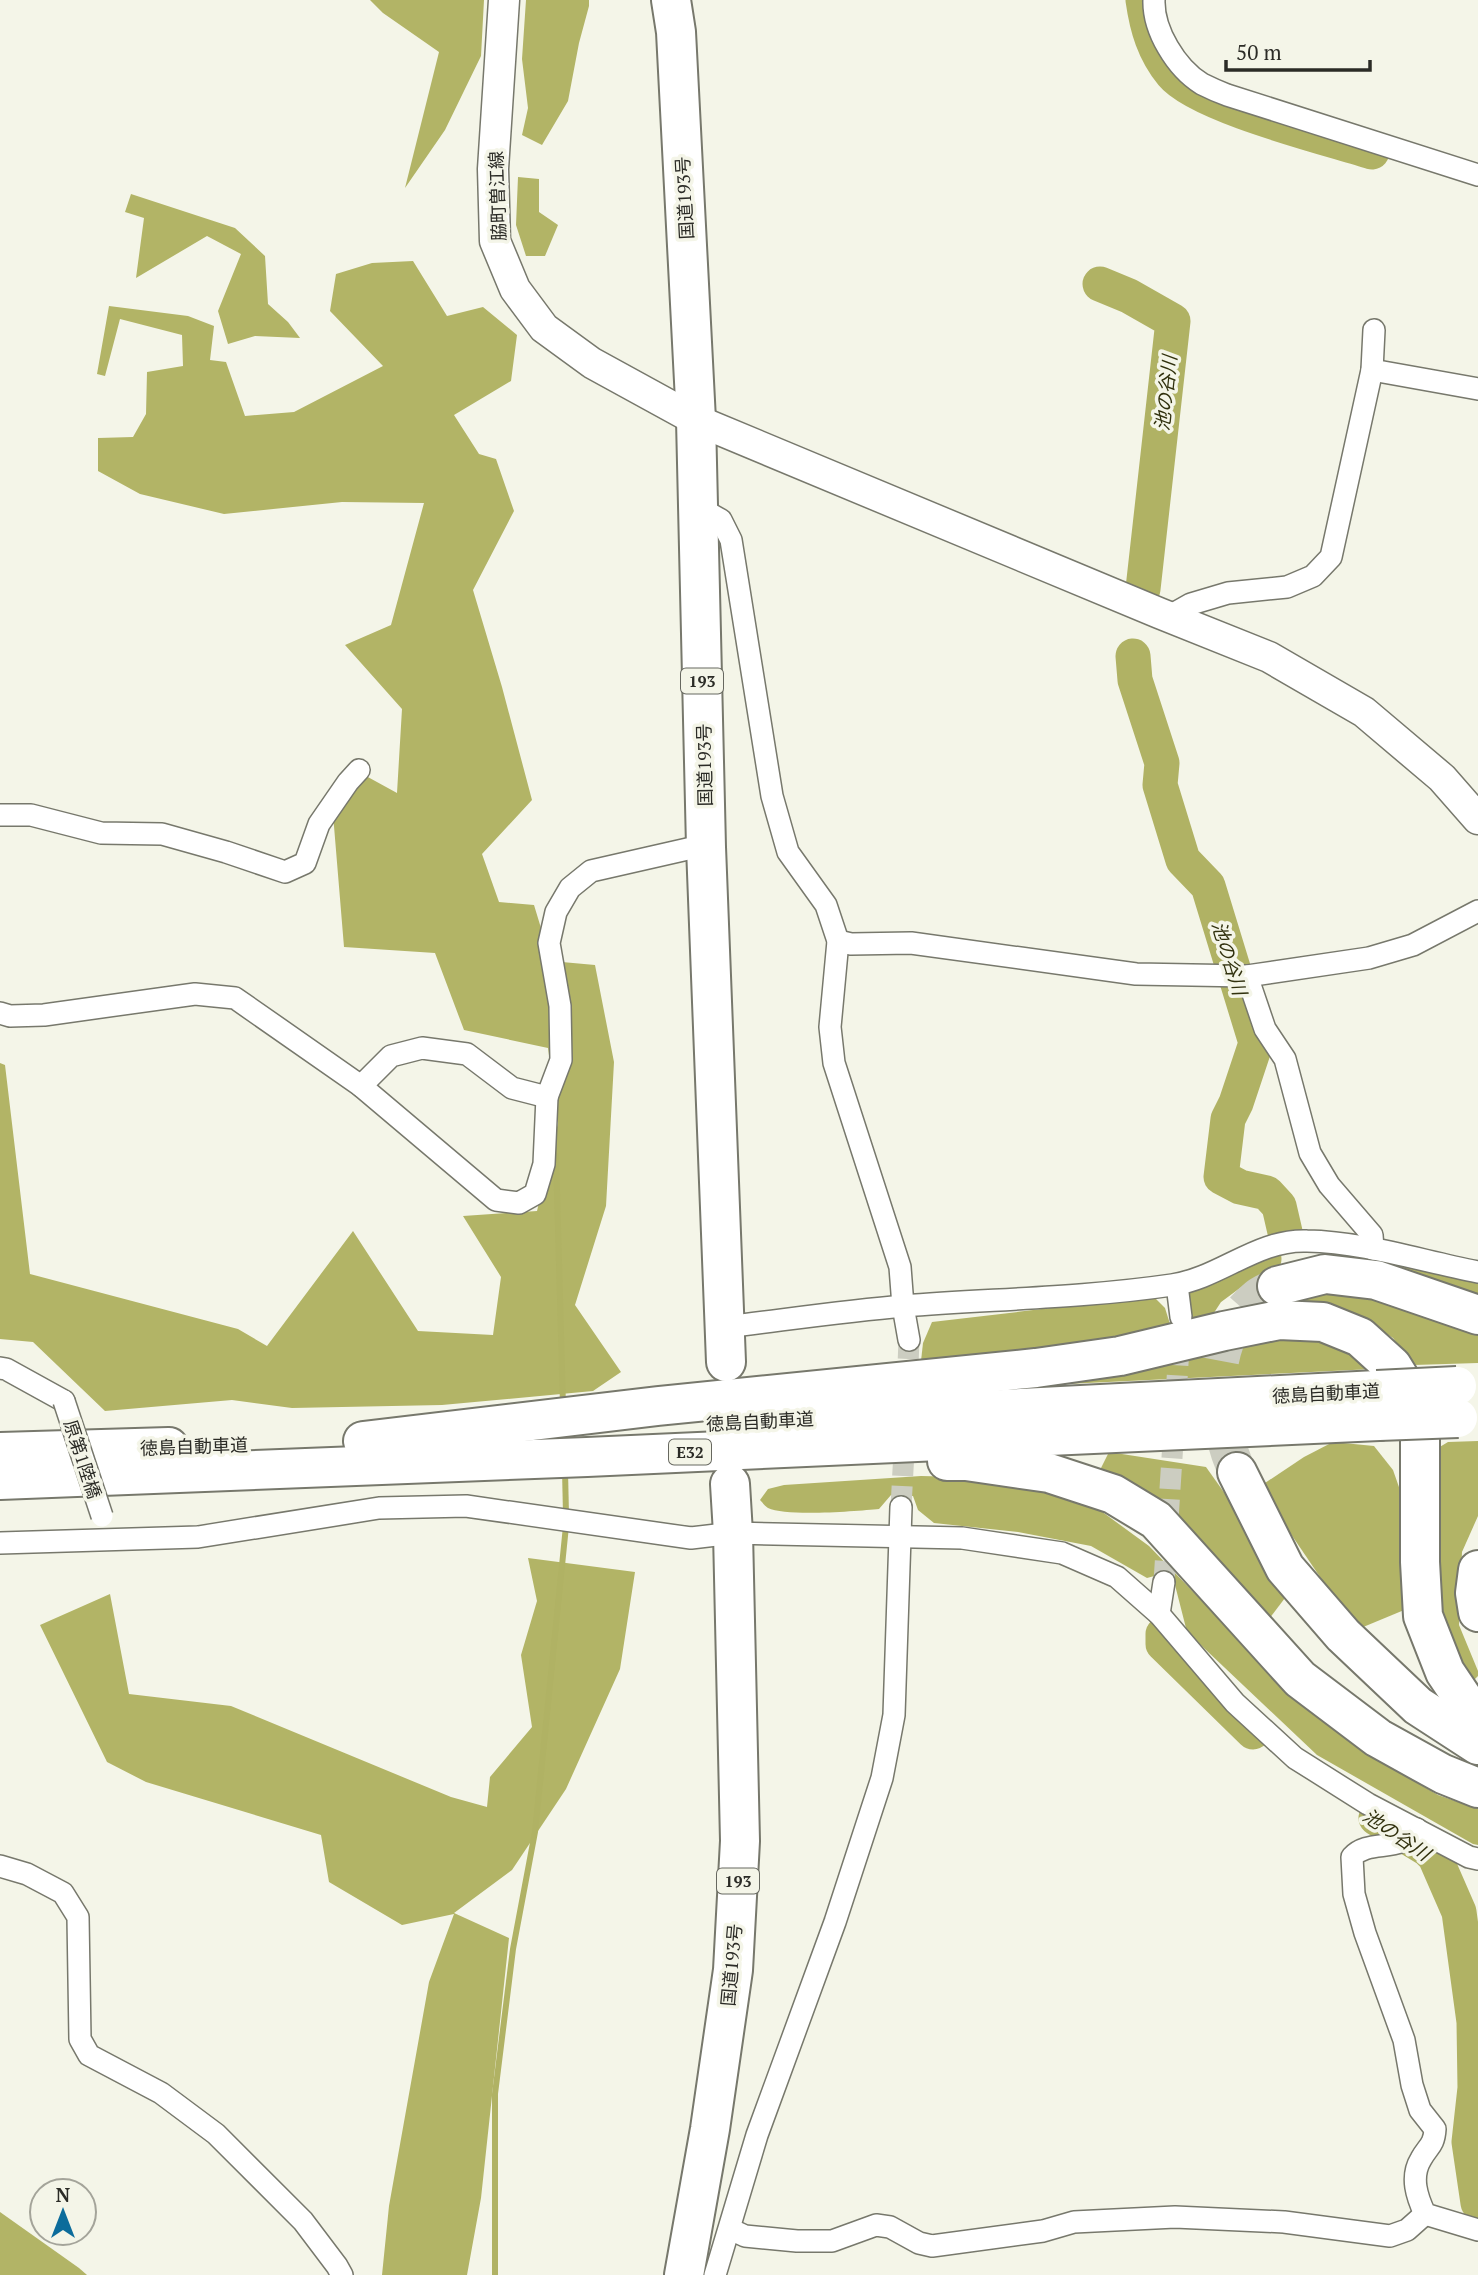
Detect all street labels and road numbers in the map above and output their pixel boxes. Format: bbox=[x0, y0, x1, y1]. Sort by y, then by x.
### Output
street label: 脇町曽江線 bbox=[483, 151, 511, 241]
street label: 国道193号 bbox=[670, 156, 698, 240]
road number: 193 bbox=[681, 668, 723, 694]
street label: 国道193号 bbox=[691, 723, 717, 807]
street label: 徳島自動車道 bbox=[1271, 1378, 1381, 1408]
street label: 徳島自動車道 bbox=[705, 1406, 815, 1436]
street label: 原第1陸橋 bbox=[59, 1416, 107, 1502]
street label: 徳島自動車道 bbox=[140, 1432, 248, 1460]
road number: E32 bbox=[669, 1440, 711, 1464]
road number: 193 bbox=[717, 1868, 759, 1894]
street label: 国道193号 bbox=[715, 1923, 747, 2007]

